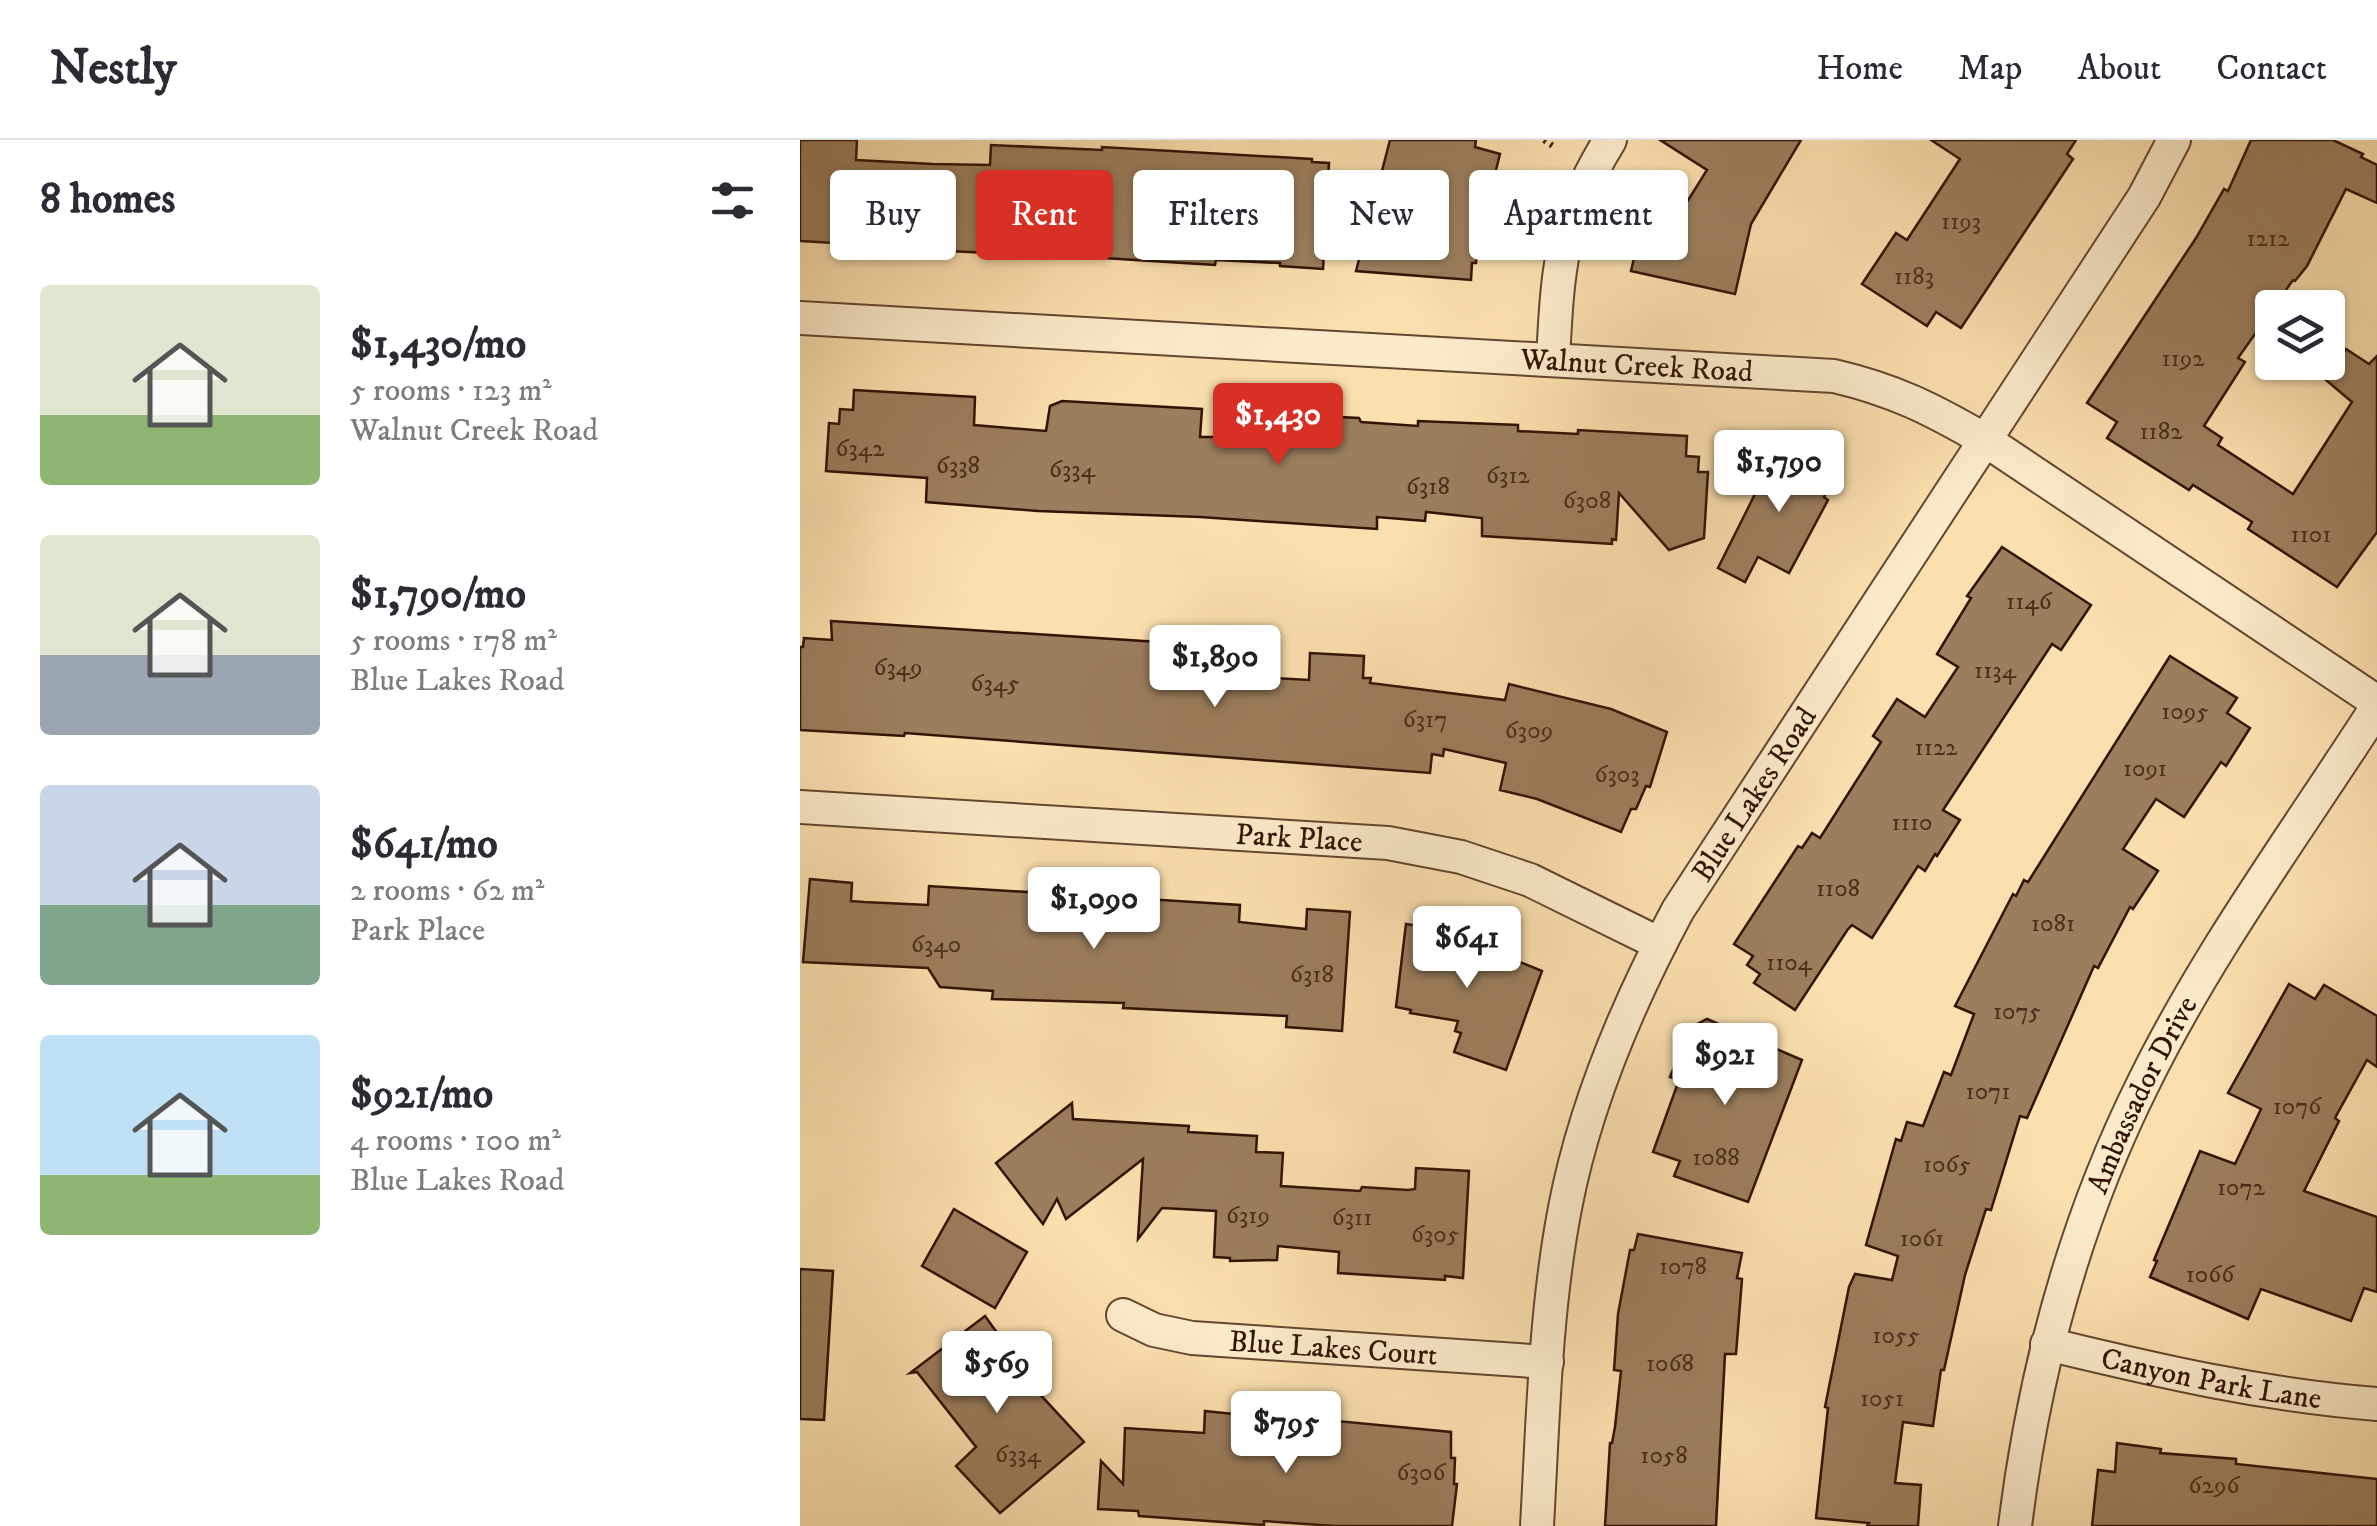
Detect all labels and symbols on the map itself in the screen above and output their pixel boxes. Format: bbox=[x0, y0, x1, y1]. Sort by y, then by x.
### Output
house number: 1193 bbox=[1941, 206, 1981, 237]
house number: 1212 bbox=[2247, 223, 2290, 254]
house number: 1183 bbox=[1894, 261, 1934, 292]
street label: Walnut Creek Road bbox=[1518, 341, 1754, 391]
house number: 1192 bbox=[2161, 343, 2205, 374]
pin: $1,430 bbox=[1197, 383, 1359, 468]
house number: 1182 bbox=[2139, 416, 2183, 447]
pin: $1,790 bbox=[1698, 430, 1860, 515]
house number: 6342 bbox=[835, 433, 885, 464]
house number: 6338 bbox=[936, 450, 980, 481]
house number: 6334 bbox=[1049, 454, 1096, 485]
house number: 6312 bbox=[1486, 460, 1531, 491]
house number: 6318 bbox=[1406, 471, 1450, 502]
house number: 6308 bbox=[1563, 485, 1611, 516]
house number: 1101 bbox=[2291, 519, 2331, 550]
house number: 1146 bbox=[2006, 586, 2053, 617]
pin: $1,890 bbox=[1134, 625, 1296, 710]
house number: 6349 bbox=[873, 652, 923, 683]
house number: 1134 bbox=[1974, 655, 2017, 686]
house number: 6345 bbox=[971, 668, 1020, 699]
house number: 1095 bbox=[2161, 696, 2209, 727]
street label: Blue Lakes Road bbox=[1685, 700, 1826, 889]
house number: 6317 bbox=[1403, 704, 1447, 735]
house number: 6309 bbox=[1505, 715, 1553, 746]
house number: 1122 bbox=[1915, 732, 1958, 763]
house number: 1091 bbox=[2123, 753, 2167, 784]
house number: 6303 bbox=[1594, 759, 1640, 790]
house number: 1110 bbox=[1892, 807, 1932, 838]
street label: Park Place bbox=[1235, 817, 1363, 861]
pin: $1,090 bbox=[1013, 867, 1175, 952]
house number: 1108 bbox=[1816, 873, 1860, 904]
pin: $641 bbox=[1408, 906, 1526, 991]
house number: 1081 bbox=[2031, 908, 2075, 939]
house number: 6340 bbox=[911, 929, 961, 960]
house number: 1104 bbox=[1766, 947, 1813, 978]
house number: 6318 bbox=[1290, 959, 1334, 990]
street label: Ambassador Drive bbox=[2080, 990, 2206, 1199]
house number: 1075 bbox=[1993, 996, 2041, 1027]
pin: $921 bbox=[1666, 1023, 1784, 1108]
house number: 1071 bbox=[1966, 1076, 2010, 1107]
house number: 1076 bbox=[2273, 1091, 2322, 1122]
house number: 1088 bbox=[1692, 1142, 1740, 1173]
house number: 1065 bbox=[1923, 1149, 1971, 1180]
house number: 1072 bbox=[2217, 1172, 2266, 1203]
house number: 6319 bbox=[1226, 1200, 1270, 1231]
house number: 6311 bbox=[1332, 1202, 1372, 1233]
house number: 6305 bbox=[1411, 1219, 1459, 1250]
house number: 1061 bbox=[1900, 1223, 1944, 1254]
house number: 1078 bbox=[1659, 1251, 1707, 1282]
house number: 1066 bbox=[2186, 1259, 2235, 1290]
house number: 1055 bbox=[1872, 1320, 1920, 1351]
street label: Blue Lakes Court bbox=[1228, 1324, 1439, 1375]
pin: $569 bbox=[938, 1331, 1056, 1416]
street label: Canyon Park Lane bbox=[2097, 1341, 2323, 1418]
house number: 1068 bbox=[1646, 1348, 1694, 1379]
house number: 1051 bbox=[1860, 1383, 1904, 1414]
pin: $795 bbox=[1227, 1391, 1345, 1476]
house number: 6334 bbox=[995, 1439, 1042, 1470]
house number: 1058 bbox=[1640, 1440, 1688, 1471]
house number: 6306 bbox=[1397, 1457, 1446, 1488]
house number: 6296 bbox=[2189, 1470, 2240, 1501]

